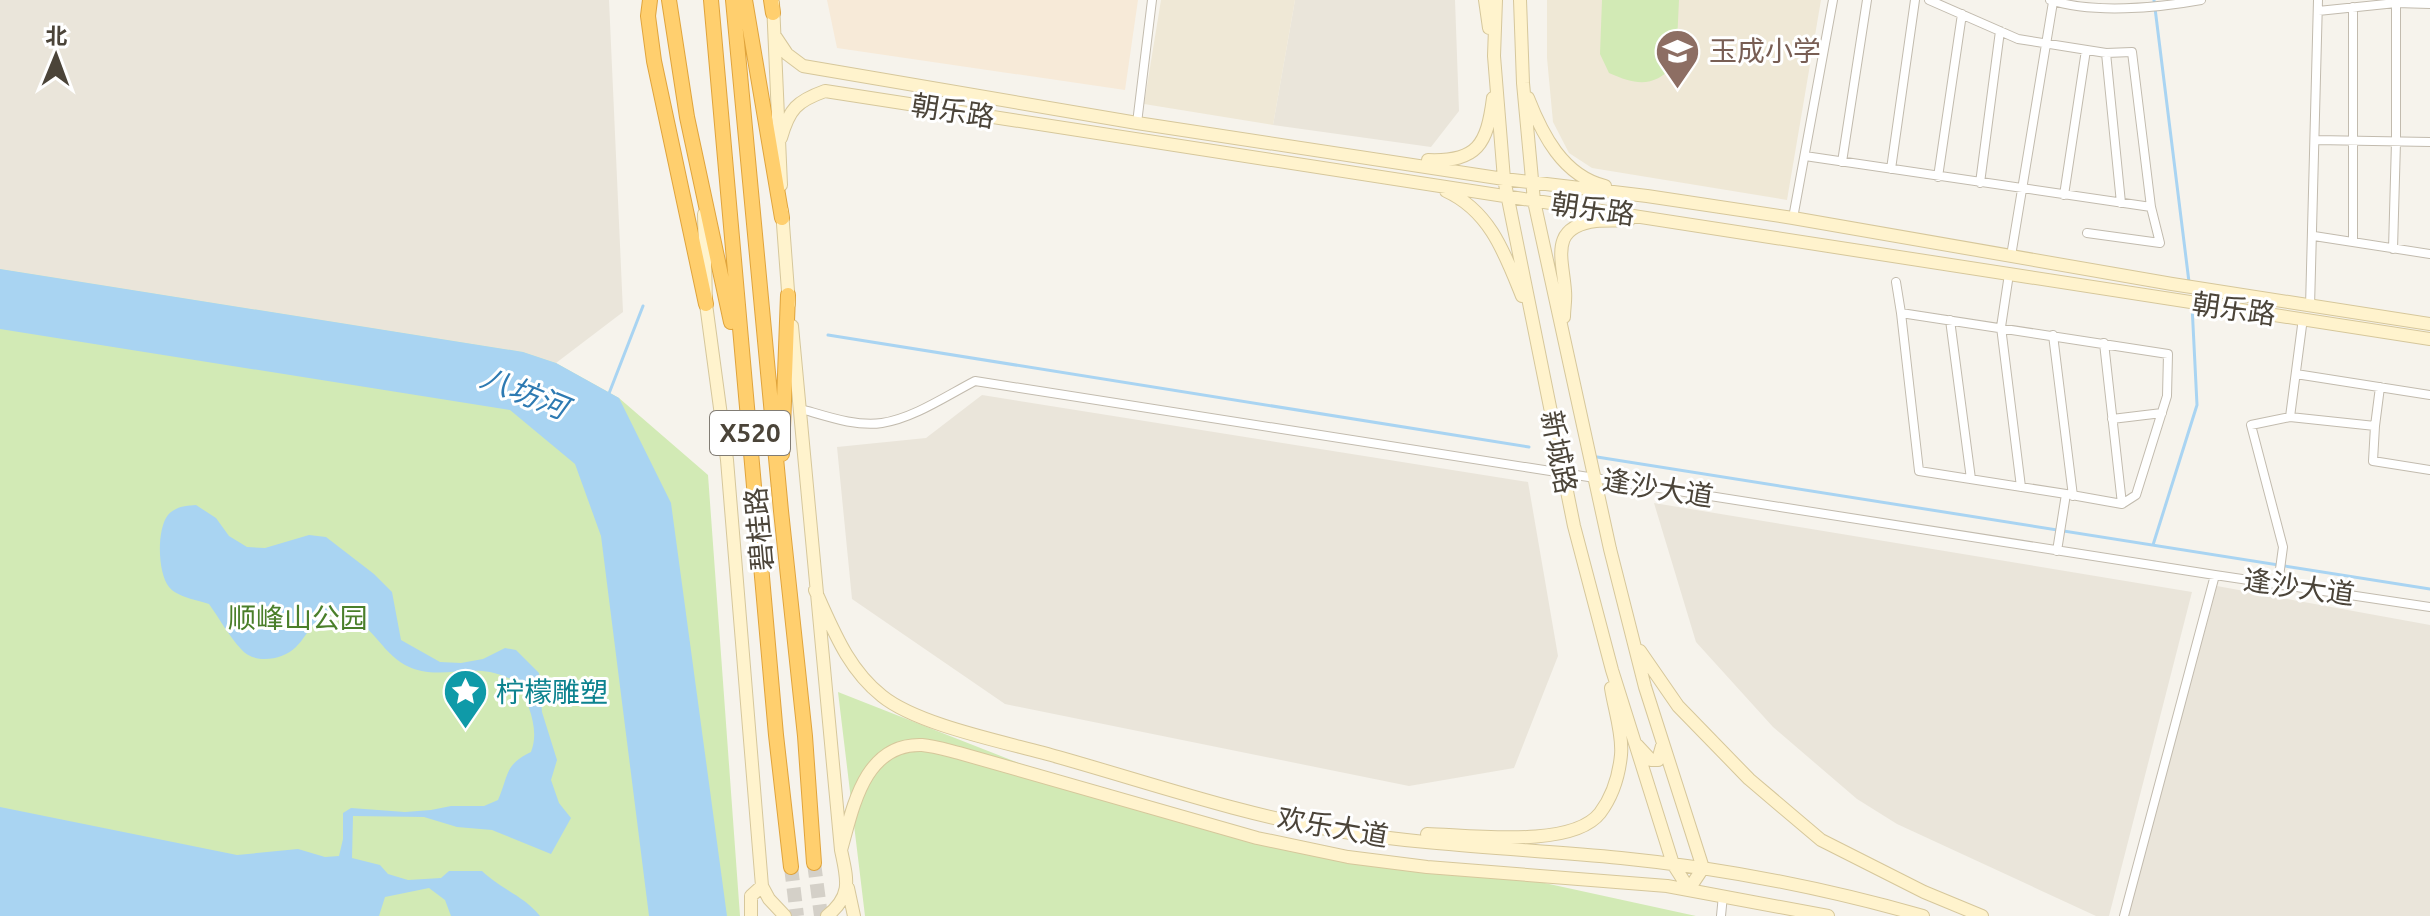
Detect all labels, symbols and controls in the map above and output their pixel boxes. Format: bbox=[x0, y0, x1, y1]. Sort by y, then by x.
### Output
north arrow bbox=[16, 16, 96, 96]
text: 北 bbox=[45, 23, 68, 48]
school or university icon: 玉成小学 bbox=[1654, 27, 1702, 90]
place label: 玉成小学 bbox=[1709, 35, 1821, 66]
street label: 朝乐路 bbox=[909, 89, 997, 132]
street label: 朝乐路 bbox=[1549, 187, 1637, 230]
street label: 朝乐路 bbox=[2190, 287, 2278, 330]
water label: 八坊河 bbox=[476, 359, 577, 427]
street label: 新城路 bbox=[1536, 408, 1583, 496]
road number: X520 bbox=[710, 411, 790, 455]
street label: 逢沙大道 bbox=[1600, 463, 1716, 512]
street label: 碧桂路 bbox=[739, 486, 778, 572]
street label: 逢沙大道 bbox=[2241, 563, 2357, 610]
park label: 顺峰山公园 bbox=[228, 602, 368, 633]
place icon: 柠檬雕塑 bbox=[441, 668, 489, 731]
place label: 柠檬雕塑 bbox=[496, 676, 608, 707]
street label: 欢乐大道 bbox=[1275, 802, 1391, 851]

